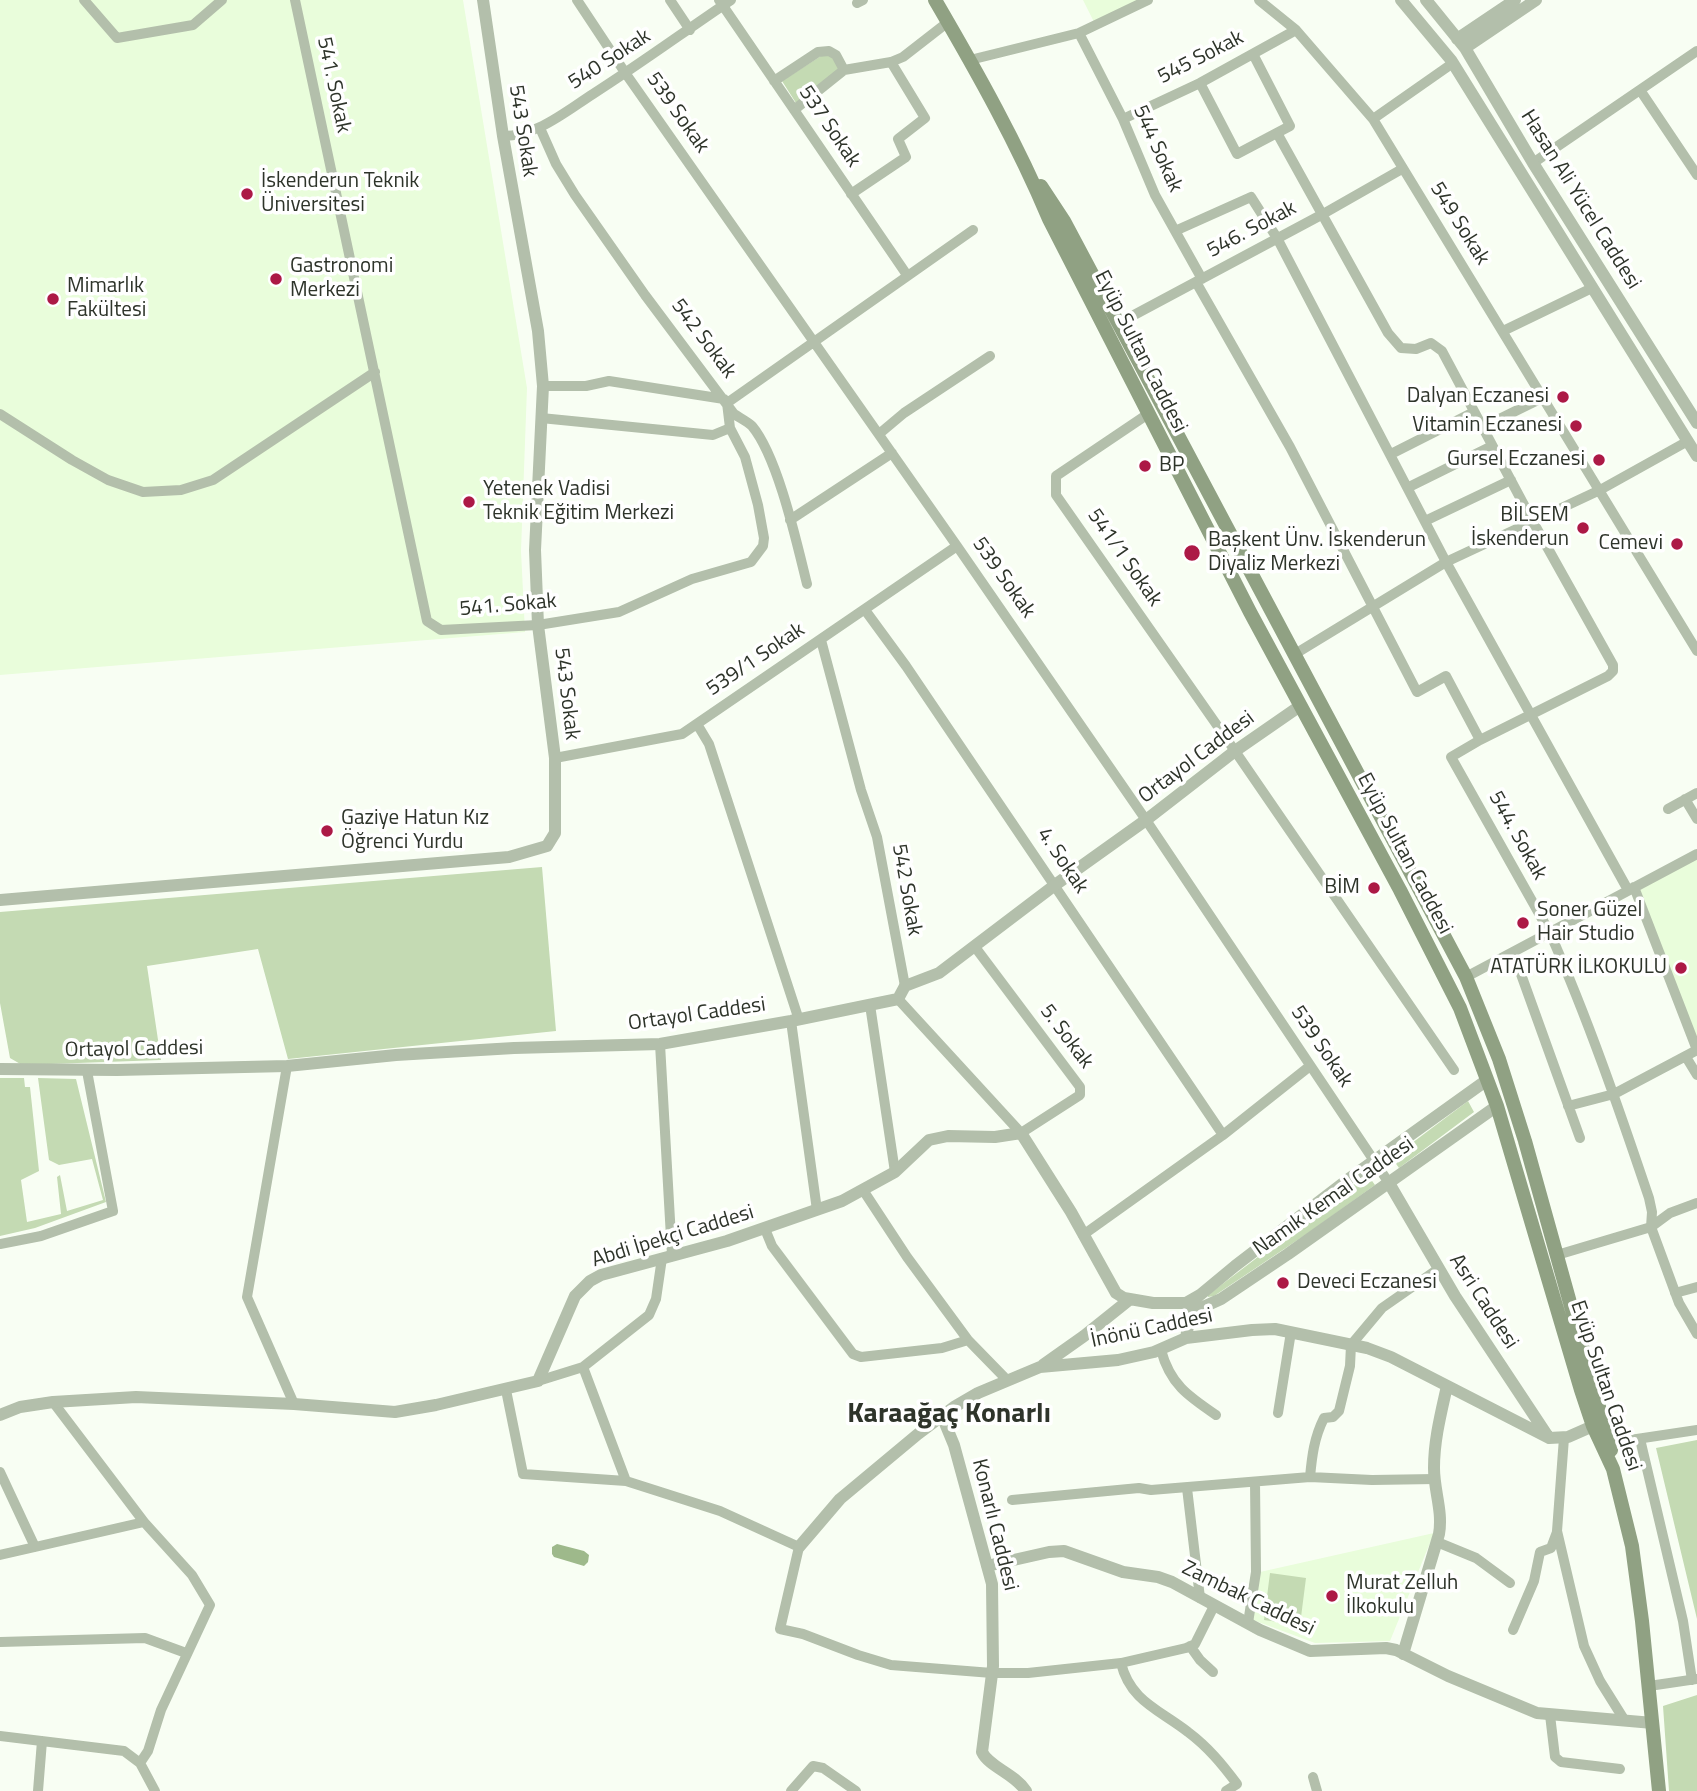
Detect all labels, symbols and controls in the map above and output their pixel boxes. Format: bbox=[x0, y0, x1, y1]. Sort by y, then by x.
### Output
street label: 540 Sokak bbox=[564, 24, 656, 96]
street label: 545 Sokak bbox=[1154, 26, 1248, 90]
street label: 541. Sokak bbox=[311, 35, 355, 135]
street label: 539 Sokak bbox=[640, 68, 714, 158]
street label: 537 Sokak bbox=[793, 81, 865, 173]
street label: 543 Sokak bbox=[502, 83, 542, 179]
street label: 544 Sokak bbox=[1127, 101, 1187, 197]
street label: Hasan Ali Yücel Caddesi bbox=[1514, 106, 1646, 294]
place label: İskenderun Teknik Üniversitesi bbox=[261, 169, 419, 219]
street label: 549 Sokak bbox=[1424, 178, 1494, 270]
marker: İskenderun Teknik Üniversitesi bbox=[239, 186, 255, 202]
street label: 546. Sokak bbox=[1203, 196, 1301, 264]
place label: Gastronomi Merkezi bbox=[290, 254, 393, 304]
street label: Eyüp Sultan Caddesi bbox=[1088, 267, 1192, 437]
marker: Gastronomi Merkezi bbox=[268, 271, 284, 287]
place label: Mimarlık Fakültesi bbox=[67, 274, 146, 324]
marker: Mimarlık Fakültesi bbox=[45, 291, 61, 307]
street label: 542 Sokak bbox=[665, 294, 741, 384]
place label: Dalyan Eczanesi bbox=[1407, 384, 1549, 410]
marker: Dalyan Eczanesi bbox=[1555, 389, 1571, 405]
place label: Vitamin Eczanesi bbox=[1412, 413, 1562, 439]
marker: Vitamin Eczanesi bbox=[1568, 418, 1584, 434]
place label: Gursel Eczanesi bbox=[1447, 447, 1585, 473]
marker: Gursel Eczanesi bbox=[1591, 452, 1607, 468]
place label: BP bbox=[1159, 453, 1184, 479]
marker: BP bbox=[1137, 458, 1153, 474]
place label: Yetenek Vadisi Teknik Eğitim Merkezi bbox=[483, 477, 674, 527]
marker: Yetenek Vadisi Teknik Eğitim Merkezi bbox=[461, 494, 477, 510]
place label: BİLSEM İskenderun bbox=[1471, 503, 1569, 553]
street label: 541/1 Sokak bbox=[1081, 504, 1167, 612]
marker: BİLSEM İskenderun bbox=[1575, 520, 1591, 536]
place label: Başkent Ünv. İskenderun Diyaliz Merkezi bbox=[1208, 528, 1426, 578]
place label: Cemevi bbox=[1598, 531, 1663, 557]
street label: 539 Sokak bbox=[966, 533, 1040, 623]
marker: Cemevi bbox=[1669, 536, 1685, 552]
marker: Başkent Ünv. İskenderun Diyaliz Merkezi bbox=[1182, 543, 1202, 563]
street label: 541. Sokak bbox=[458, 589, 558, 623]
street label: 539/1 Sokak bbox=[702, 618, 810, 702]
street label: 543 Sokak bbox=[548, 646, 584, 742]
street label: Ortayol Caddesi bbox=[1134, 706, 1260, 810]
street label: Eyüp Sultan Caddesi bbox=[1351, 769, 1457, 939]
street label: 544. Sokak bbox=[1482, 787, 1552, 885]
place label: Gaziye Hatun Kız Öğrenci Yurdu bbox=[341, 806, 489, 856]
marker: Gaziye Hatun Kız Öğrenci Yurdu bbox=[319, 823, 335, 839]
street label: 4. Sokak bbox=[1031, 823, 1093, 899]
street label: 542 Sokak bbox=[886, 842, 926, 938]
place label: BİM bbox=[1324, 875, 1360, 901]
marker: BİM bbox=[1366, 880, 1382, 896]
place label: Soner Güzel Hair Studio bbox=[1537, 898, 1642, 948]
marker: Soner Güzel Hair Studio bbox=[1515, 915, 1531, 931]
place label: ATATÜRK İLKOKULU bbox=[1490, 955, 1667, 981]
marker: ATATÜRK İLKOKULU bbox=[1673, 960, 1689, 976]
street label: Ortayol Caddesi bbox=[627, 993, 767, 1037]
street label: 5. Sokak bbox=[1034, 1000, 1098, 1074]
street label: 539 Sokak bbox=[1285, 1001, 1357, 1093]
street label: Ortayol Caddesi bbox=[65, 1036, 203, 1064]
street label: Namık Kemal Caddesi bbox=[1249, 1132, 1419, 1262]
street label: Abdi İpekçi Caddesi bbox=[589, 1200, 757, 1274]
street label: Asri Caddesi bbox=[1443, 1250, 1523, 1354]
place label: Deveci Eczanesi bbox=[1297, 1270, 1437, 1296]
marker: Deveci Eczanesi bbox=[1275, 1275, 1291, 1291]
street label: Eyüp Sultan Caddesi bbox=[1564, 1297, 1646, 1475]
street label: İnönü Caddesi bbox=[1089, 1304, 1215, 1354]
district label: Karaağaç Konarlı bbox=[847, 1398, 1051, 1432]
street label: Konarlı Caddesi bbox=[965, 1456, 1023, 1594]
street label: Zambak Caddesi bbox=[1177, 1556, 1319, 1642]
place label: Murat Zelluh İlkokulu bbox=[1346, 1571, 1458, 1621]
marker: Murat Zelluh İlkokulu bbox=[1324, 1588, 1340, 1604]

